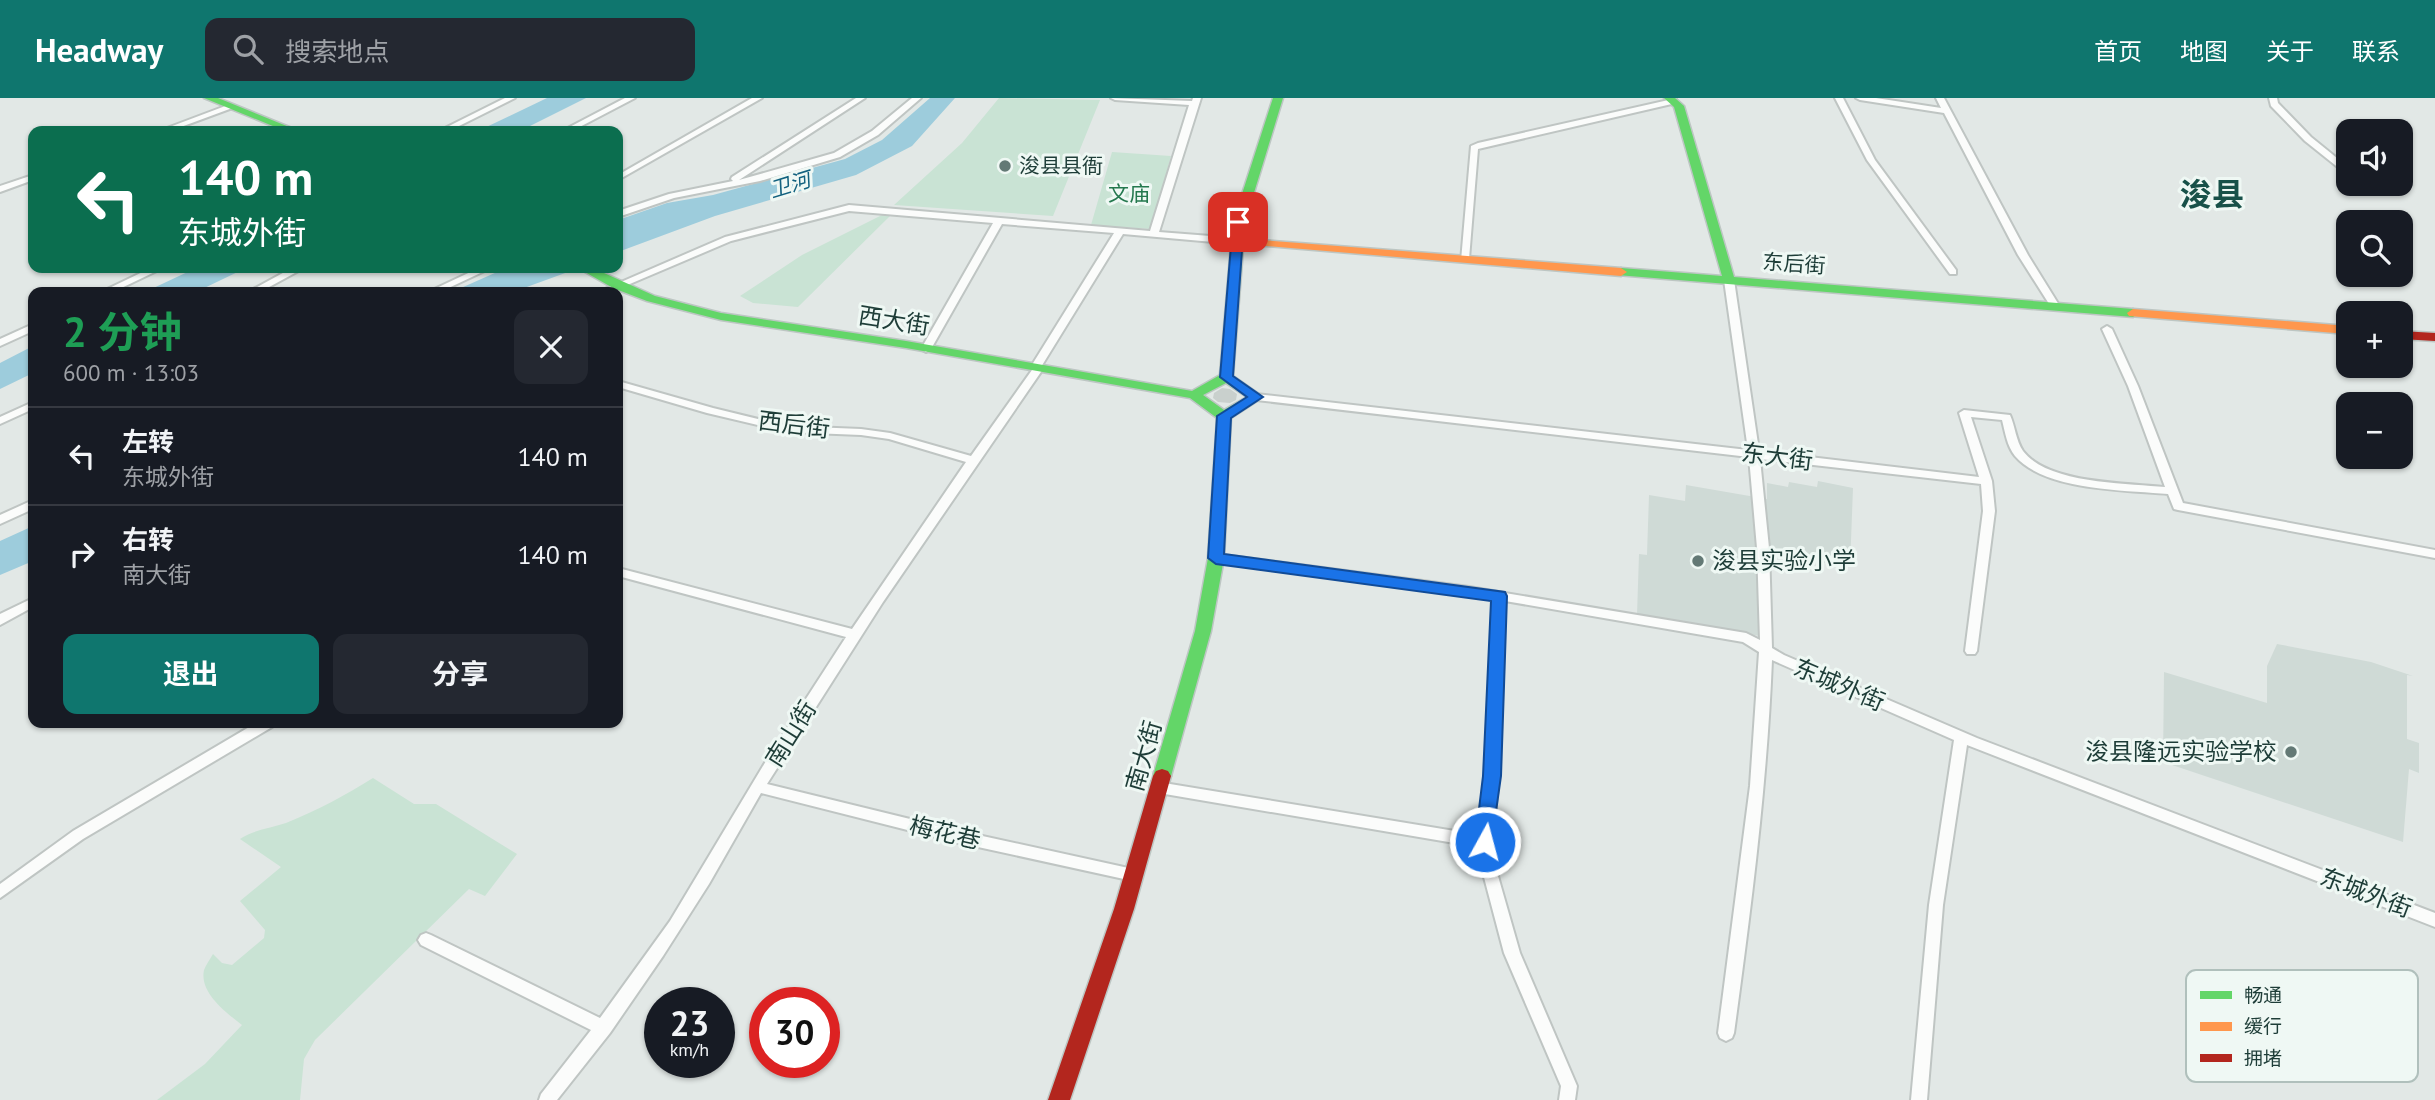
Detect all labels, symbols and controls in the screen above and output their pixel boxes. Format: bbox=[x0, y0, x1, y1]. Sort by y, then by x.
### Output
search box bbox=[205, 18, 695, 81]
text: Headway bbox=[35, 28, 163, 71]
icon: search bbox=[229, 30, 267, 68]
text: 搜索地点 bbox=[285, 35, 389, 68]
text: 首页 bbox=[2094, 36, 2142, 67]
text: 地图 bbox=[2180, 36, 2228, 67]
text: 关于 bbox=[2266, 36, 2314, 67]
text: 联系 bbox=[2352, 36, 2400, 67]
map controls bbox=[2336, 119, 2413, 469]
button: sound bbox=[2336, 119, 2413, 196]
text: 140 m bbox=[178, 145, 313, 209]
place label: 浚县县衙 bbox=[1019, 152, 1103, 179]
icon: left bbox=[63, 154, 154, 245]
marker: 浚县县衙 bbox=[997, 158, 1013, 174]
water label: 卫河 bbox=[766, 164, 818, 204]
district label: 浚县 bbox=[2180, 173, 2244, 215]
park label: 文庙 bbox=[1108, 180, 1150, 207]
pin bbox=[1208, 192, 1268, 252]
icon: arrive bbox=[1219, 203, 1257, 241]
button: search bbox=[2336, 210, 2413, 287]
text: 东城外街 bbox=[178, 211, 306, 253]
street label: 东后街 bbox=[1762, 248, 1826, 279]
street label: 西大街 bbox=[856, 300, 932, 341]
button: + bbox=[2336, 301, 2413, 378]
text: 2 分钟 bbox=[63, 304, 181, 359]
button: close bbox=[514, 310, 588, 384]
text: 600 m · 13:03 bbox=[63, 358, 199, 387]
button: − bbox=[2336, 392, 2413, 469]
street label: 西后街 bbox=[756, 405, 832, 444]
text: 左转 bbox=[122, 425, 174, 458]
icon: left bbox=[63, 437, 101, 475]
street label: 东大街 bbox=[1739, 437, 1815, 476]
text: 140 m bbox=[517, 440, 588, 473]
text: 东城外街 bbox=[122, 462, 214, 491]
text: 右转 bbox=[122, 523, 174, 556]
icon: right bbox=[63, 535, 101, 573]
text: 140 m bbox=[517, 538, 588, 571]
place label: 浚县实验小学 bbox=[1712, 545, 1856, 576]
marker: 浚县实验小学 bbox=[1690, 553, 1706, 569]
text: 南大街 bbox=[122, 560, 191, 589]
button: 退出 bbox=[63, 634, 319, 714]
button: 分享 bbox=[333, 634, 588, 714]
street label: 东城外街 bbox=[1789, 652, 1889, 718]
street label: 南山街 bbox=[758, 695, 823, 772]
street label: 南大街 bbox=[1119, 717, 1168, 795]
place label: 浚县隆远实验学校 bbox=[2085, 736, 2277, 767]
marker: 浚县隆远实验学校 bbox=[2283, 744, 2299, 760]
position arrow bbox=[1448, 805, 1522, 879]
street label: 梅花巷 bbox=[907, 809, 984, 856]
street label: 东城外街 bbox=[2316, 861, 2417, 924]
legend bbox=[2186, 970, 2418, 1082]
text: 畅通 bbox=[2244, 983, 2282, 1007]
speed limit sign: 30 bbox=[749, 987, 840, 1078]
text: 23 bbox=[670, 1000, 709, 1046]
text: 缓行 bbox=[2244, 1014, 2282, 1038]
text: km/h bbox=[670, 1038, 709, 1061]
text: 拥堵 bbox=[2244, 1046, 2282, 1070]

